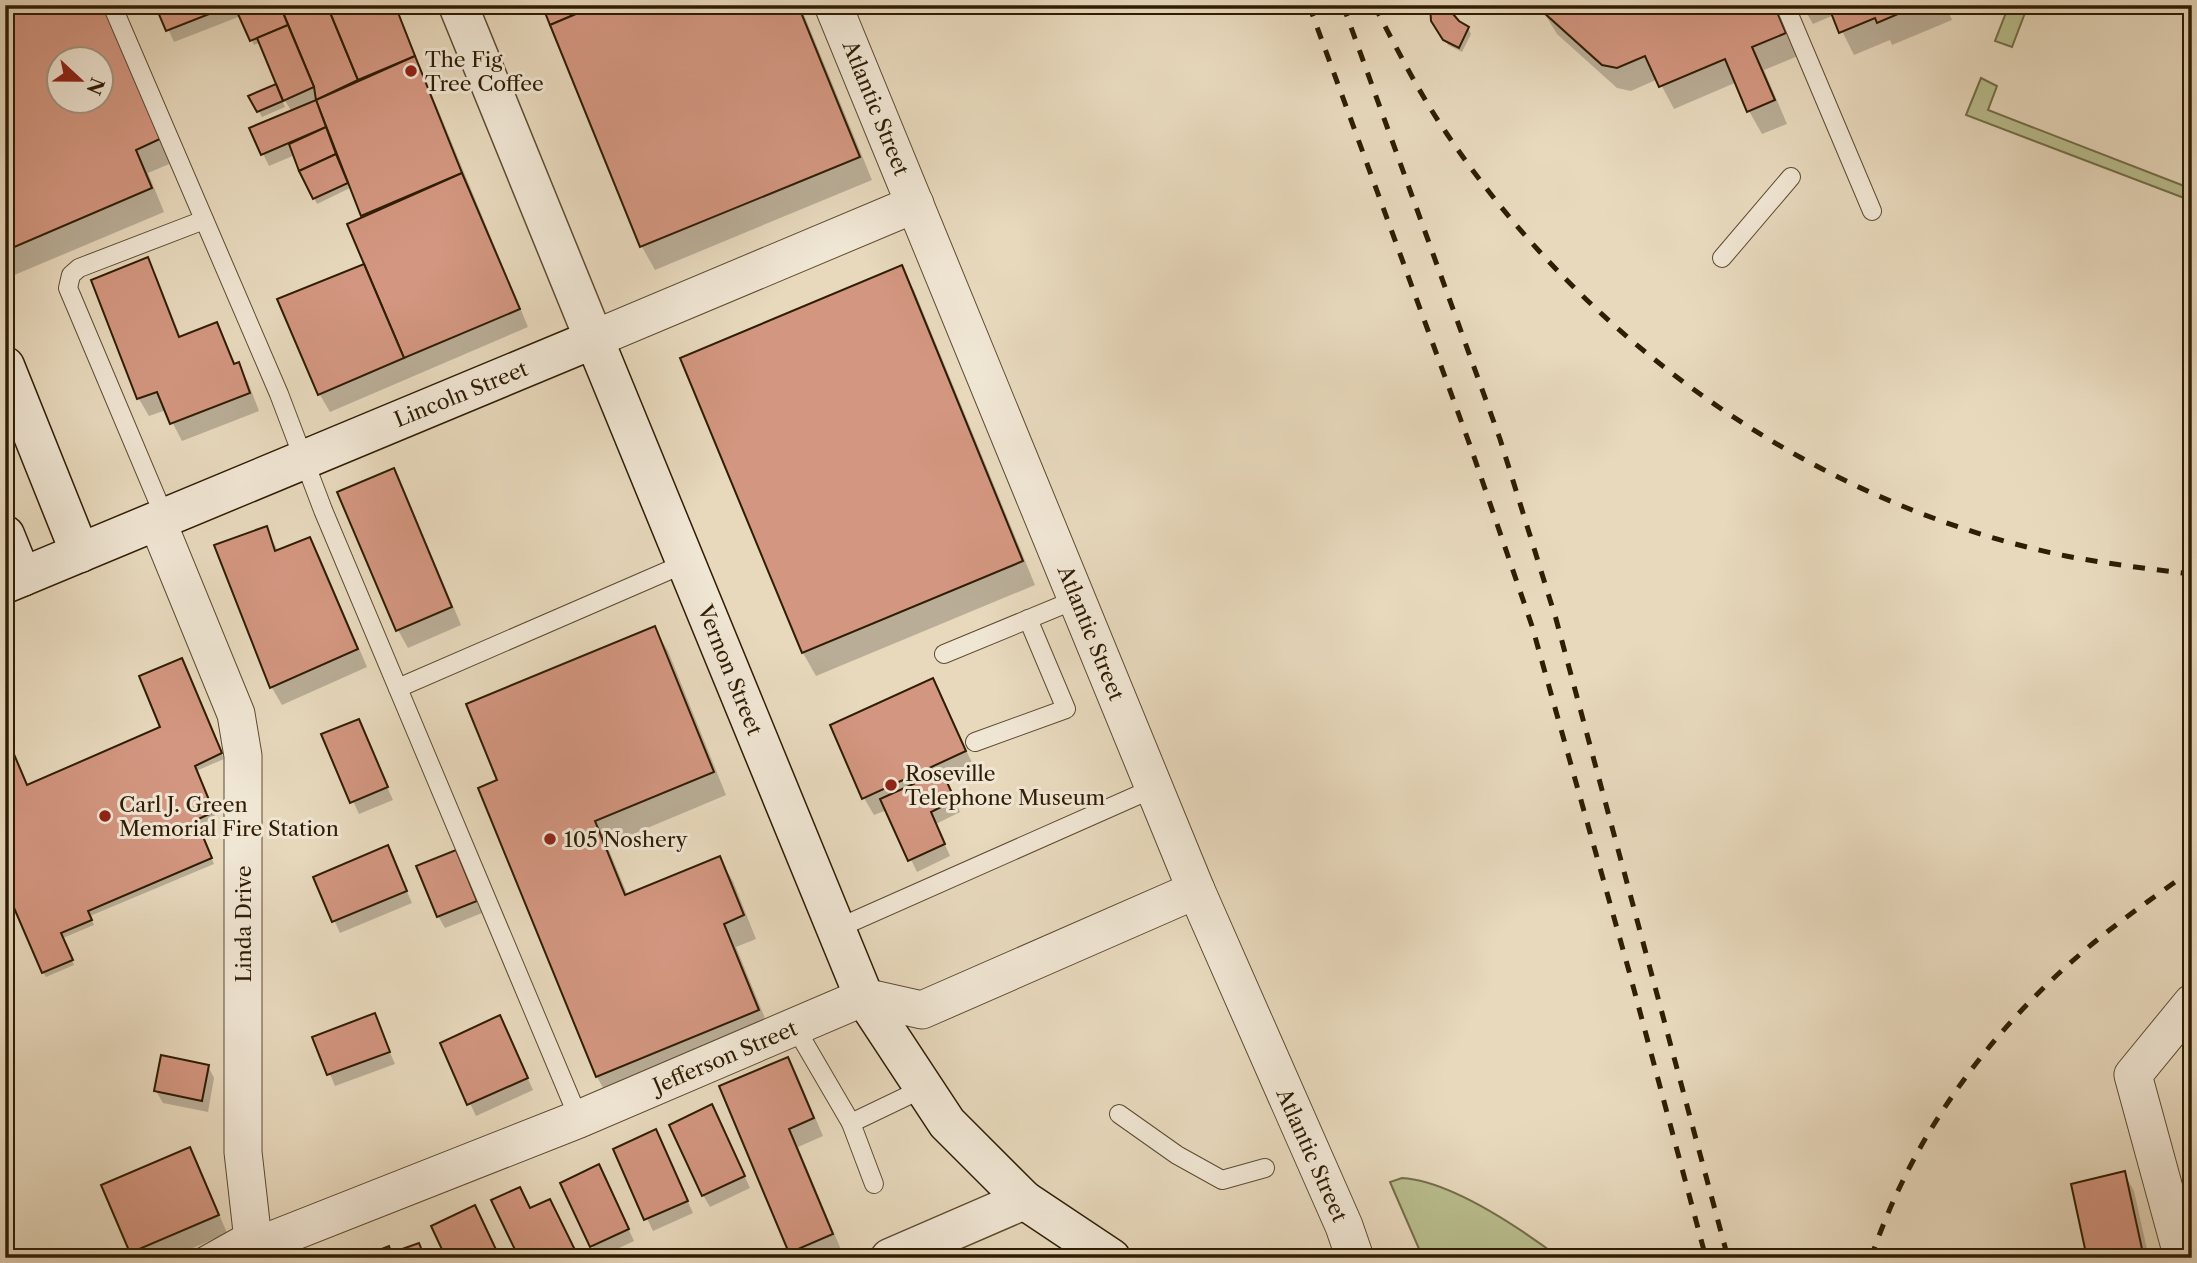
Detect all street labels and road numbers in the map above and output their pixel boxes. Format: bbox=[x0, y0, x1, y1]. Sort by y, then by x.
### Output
street label: Atlantic Street bbox=[837, 36, 915, 180]
street label: Lincoln Street bbox=[391, 356, 532, 432]
street label: Atlantic Street bbox=[1052, 561, 1130, 705]
street label: Vernon Street bbox=[692, 600, 768, 739]
street label: Linda Drive bbox=[231, 865, 256, 983]
street label: Jefferson Street bbox=[646, 1015, 801, 1100]
street label: Atlantic Street bbox=[1271, 1084, 1353, 1226]

